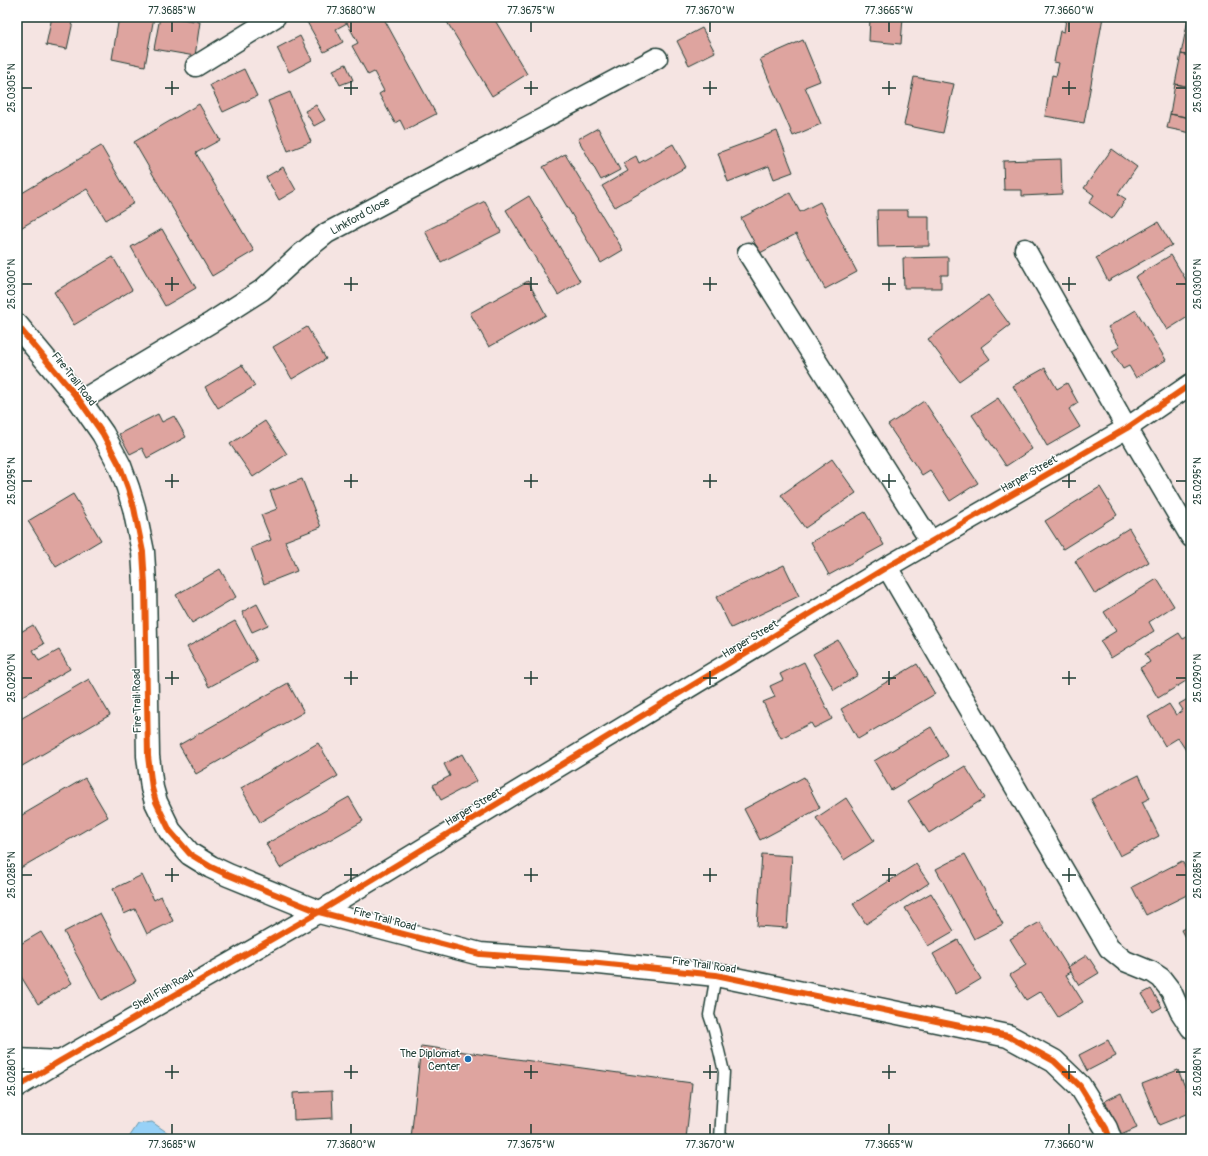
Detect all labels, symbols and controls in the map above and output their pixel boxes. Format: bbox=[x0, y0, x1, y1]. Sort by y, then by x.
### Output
text: 77.3685°W bbox=[148, 5, 196, 17]
text: 77.3680°W bbox=[327, 5, 376, 17]
text: 77.3675°W bbox=[507, 5, 555, 17]
text: 77.3670°W bbox=[685, 5, 735, 17]
text: 77.3665°W bbox=[865, 5, 914, 17]
text: 77.3660°W bbox=[1044, 5, 1094, 17]
text: 25.0305°N bbox=[6, 63, 18, 113]
text: 25.0305°N bbox=[1192, 63, 1204, 113]
street label: Linkford Close bbox=[328, 194, 392, 238]
text: 25.0300°N bbox=[6, 259, 18, 309]
text: 25.0300°N bbox=[1192, 259, 1204, 309]
street label: Fire Trail Road bbox=[49, 350, 99, 408]
street label: Harper Street bbox=[999, 452, 1060, 495]
text: 25.0295°N bbox=[6, 457, 18, 505]
text: 25.0295°N bbox=[1192, 457, 1204, 505]
street label: Harper Street bbox=[720, 617, 781, 661]
text: 25.0290°N bbox=[6, 653, 18, 702]
text: 25.0290°N bbox=[1192, 653, 1204, 702]
street label: Fire Trail Road bbox=[130, 669, 144, 733]
street label: Harper Street bbox=[443, 785, 504, 829]
text: 25.0285°N bbox=[6, 851, 18, 899]
text: 25.0285°N bbox=[1192, 851, 1204, 899]
street label: Fire Trail Road bbox=[352, 904, 418, 934]
street label: Fire Trail Road bbox=[671, 954, 737, 976]
street label: Shell Fish Road bbox=[130, 967, 196, 1013]
text: 25.0280°N bbox=[6, 1047, 18, 1096]
place label: The Diplomat Center bbox=[400, 1047, 461, 1073]
text: 25.0280°N bbox=[1192, 1047, 1204, 1096]
marker: The Diplomat Center bbox=[463, 1054, 473, 1064]
text: 77.3685°W bbox=[148, 1139, 196, 1151]
text: 77.3680°W bbox=[327, 1139, 376, 1151]
text: 77.3675°W bbox=[507, 1139, 555, 1151]
text: 77.3670°W bbox=[685, 1139, 735, 1151]
text: 77.3665°W bbox=[865, 1139, 914, 1151]
text: 77.3660°W bbox=[1044, 1139, 1094, 1151]

